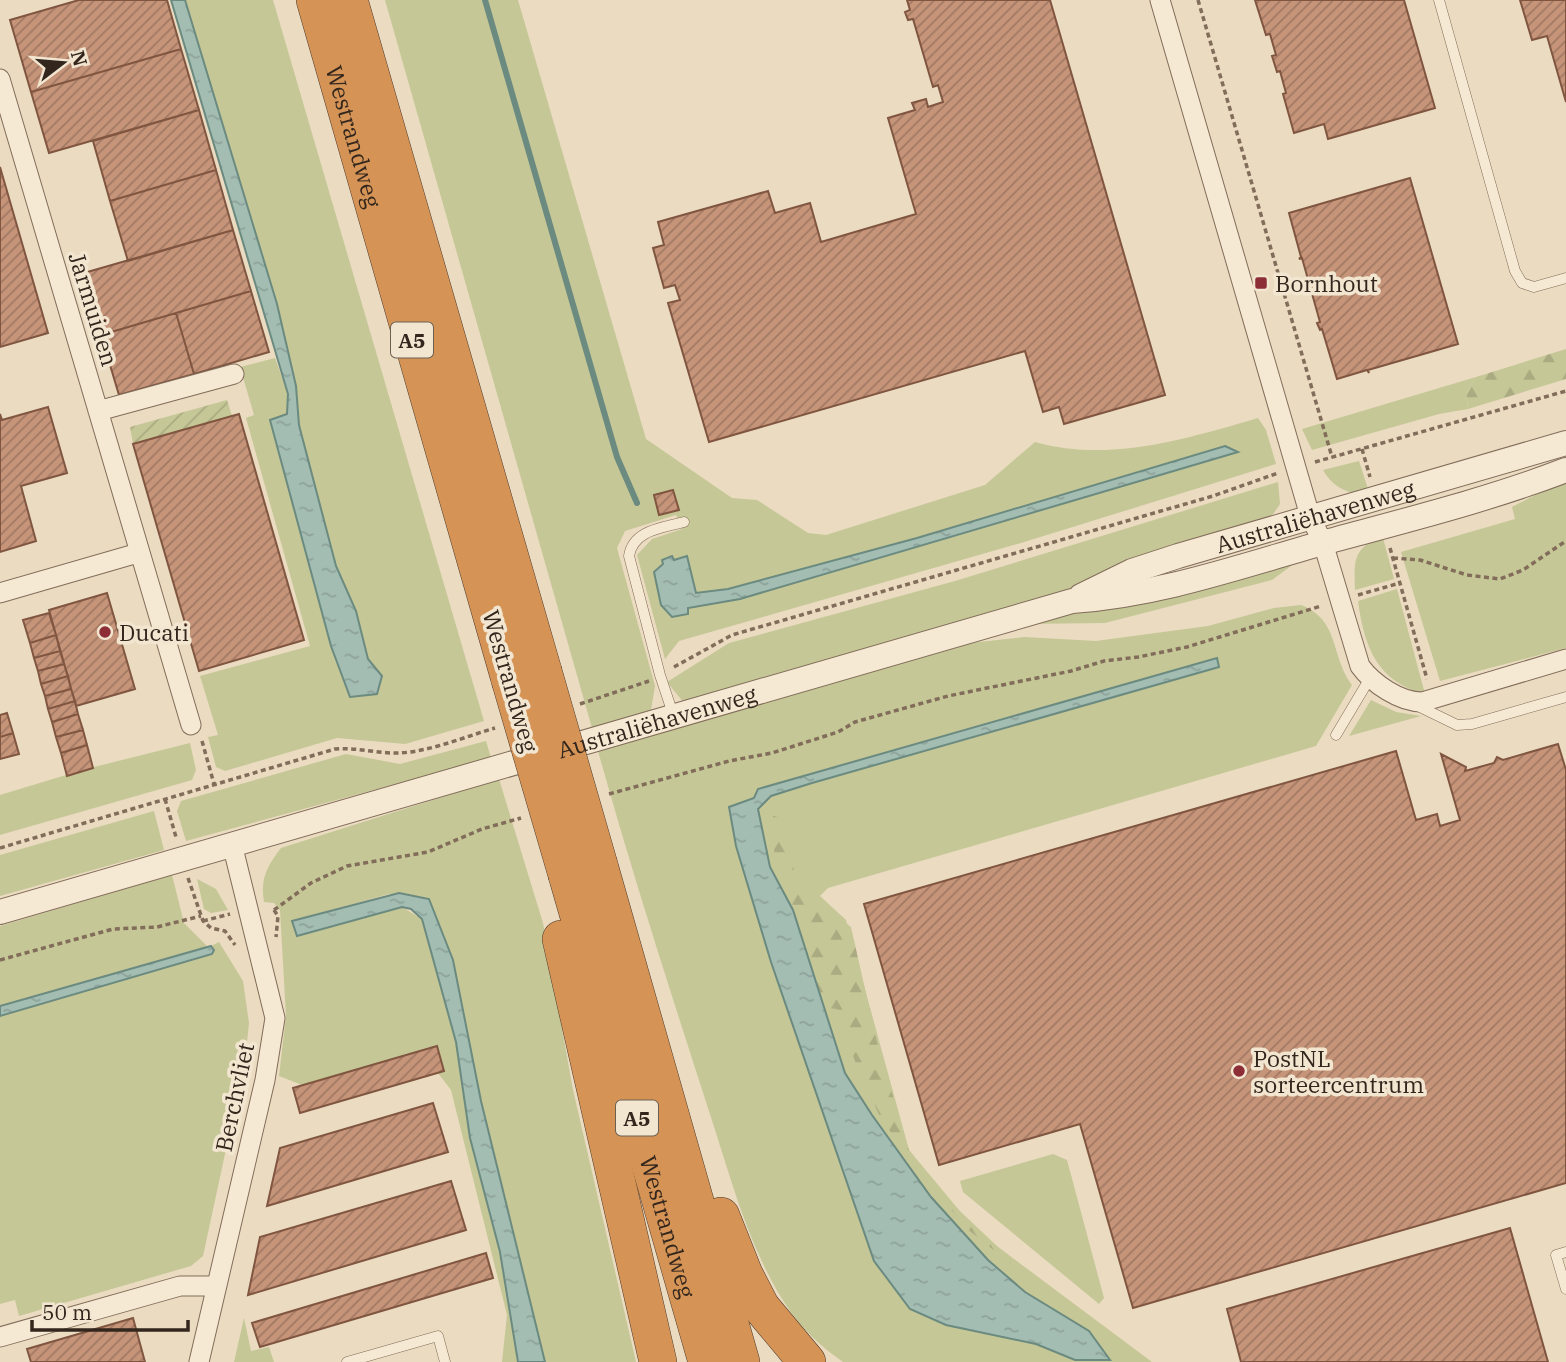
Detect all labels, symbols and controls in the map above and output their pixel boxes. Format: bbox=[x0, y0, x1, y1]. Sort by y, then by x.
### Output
north arrow bbox=[28, 28, 98, 98]
text: N bbox=[66, 48, 93, 69]
street label: Westrandweg bbox=[319, 62, 389, 212]
street label: Jarmuiden bbox=[62, 248, 126, 370]
place label: Bornhout bbox=[1275, 268, 1378, 298]
marker: Bornhout bbox=[1253, 275, 1269, 291]
road number: A5 bbox=[391, 322, 433, 358]
street label: Australiëhavenweg bbox=[1212, 473, 1419, 559]
street label: Westrandweg bbox=[476, 606, 546, 756]
place label: Ducati bbox=[119, 617, 189, 647]
marker: Ducati bbox=[97, 624, 113, 640]
street label: Australiëhavenweg bbox=[554, 678, 761, 765]
street label: Berchvliet bbox=[208, 1040, 260, 1154]
place label: PostNL sorteercentrum bbox=[1253, 1043, 1424, 1099]
marker: PostNL sorteercentrum bbox=[1231, 1063, 1247, 1079]
road number: A5 bbox=[616, 1100, 658, 1136]
street label: Westrandweg bbox=[633, 1152, 703, 1302]
scale bar bbox=[32, 1288, 187, 1332]
text: 50 m bbox=[42, 1298, 92, 1326]

